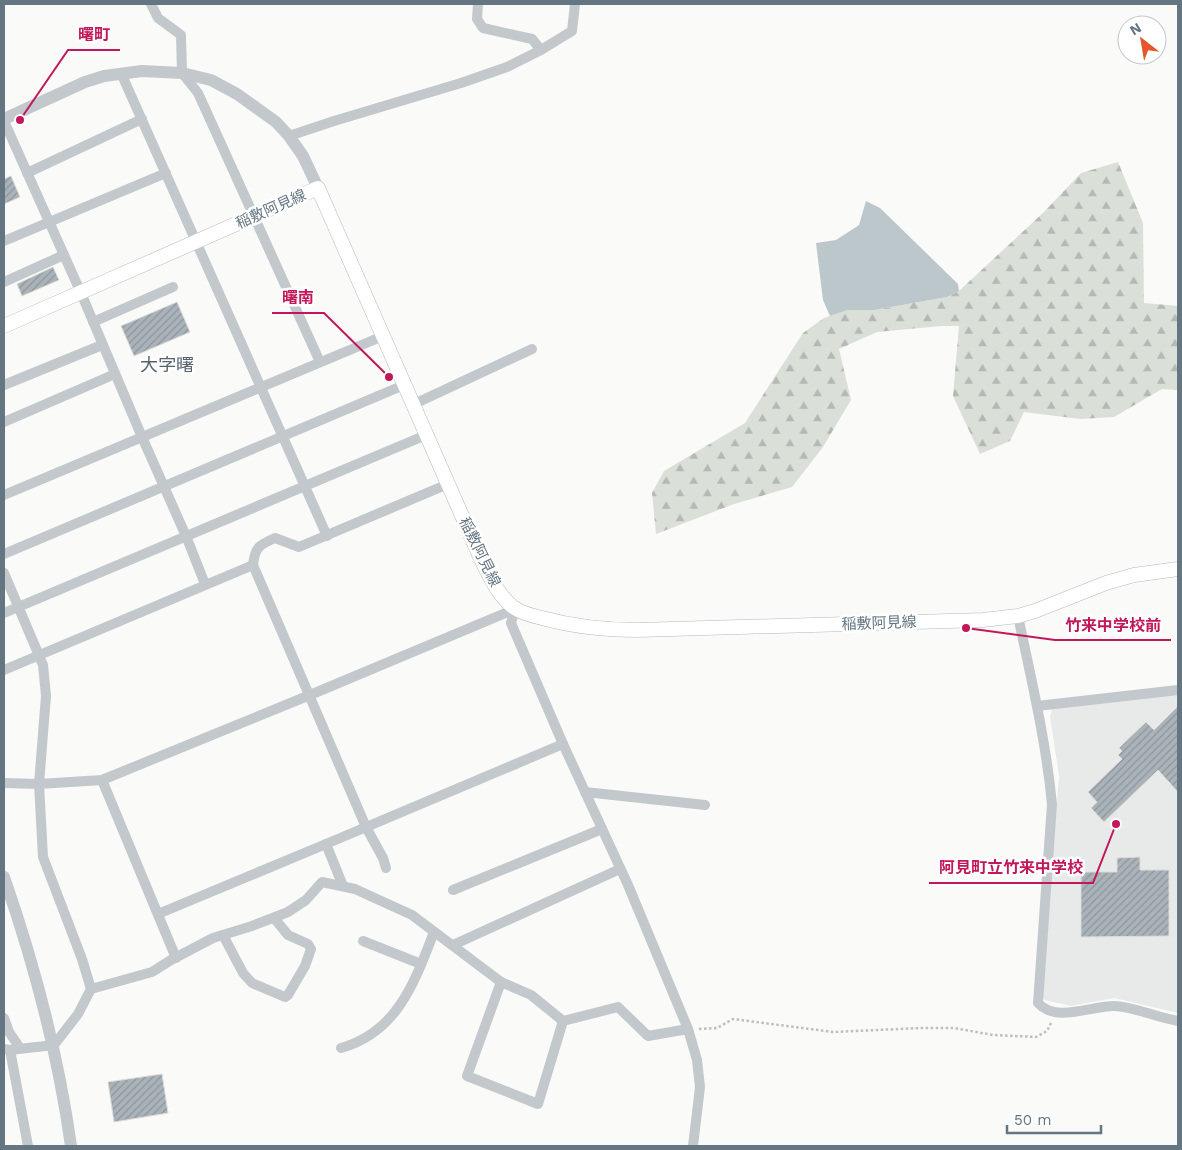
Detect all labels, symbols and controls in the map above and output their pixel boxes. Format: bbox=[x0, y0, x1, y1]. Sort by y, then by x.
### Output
north arrow bbox=[1117, 15, 1167, 65]
callout: 曙町 bbox=[68, 19, 120, 50]
text: N bbox=[1127, 19, 1144, 38]
text: 曙町 bbox=[78, 25, 110, 44]
street label: 稲敷阿見線 bbox=[233, 186, 309, 232]
callout: 曙南 bbox=[272, 282, 324, 313]
text: 曙南 bbox=[282, 288, 314, 307]
district label: 大字曙 bbox=[140, 354, 194, 375]
street label: 稲敷阿見線 bbox=[455, 514, 505, 590]
callout: 竹来中学校前 bbox=[1055, 609, 1171, 640]
street label: 稲敷阿見線 bbox=[841, 613, 917, 633]
text: 竹来中学校前 bbox=[1065, 616, 1161, 635]
callout: 阿見町立竹来中学校 bbox=[929, 852, 1093, 883]
text: 阿見町立竹来中学校 bbox=[939, 858, 1083, 877]
scale bar bbox=[1007, 1102, 1101, 1134]
text: 50 m bbox=[1014, 1111, 1051, 1129]

